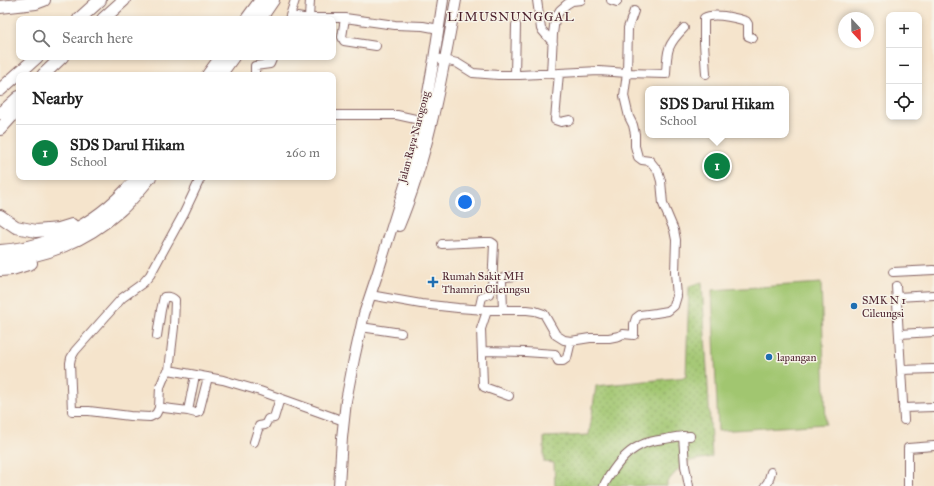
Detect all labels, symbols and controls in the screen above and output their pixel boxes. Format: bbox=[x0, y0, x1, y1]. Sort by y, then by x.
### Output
district label: LIMUSNUNGGAL bbox=[447, 9, 575, 25]
north arrow bbox=[838, 12, 874, 48]
map controls bbox=[886, 12, 922, 120]
button: + bbox=[886, 12, 922, 48]
search box bbox=[16, 16, 336, 60]
icon: search bbox=[30, 27, 52, 49]
text: Search here bbox=[62, 29, 133, 47]
button: − bbox=[886, 48, 922, 84]
button: locate bbox=[886, 84, 922, 120]
popup bbox=[645, 86, 789, 138]
text: Nearby bbox=[32, 88, 83, 109]
street label: Jalan Raya Narogong bbox=[395, 89, 434, 186]
text: SDS Darul Hikam bbox=[660, 95, 774, 113]
text: School bbox=[660, 113, 697, 129]
text: SDS Darul Hikam bbox=[70, 136, 185, 154]
text: 1 bbox=[42, 145, 48, 161]
text: 260 m bbox=[286, 145, 320, 161]
pin: 1 bbox=[704, 151, 730, 181]
text: School bbox=[70, 154, 107, 170]
your location bbox=[455, 192, 475, 212]
place label: Rumah Sakit MH Thamrin Cileungsu bbox=[442, 270, 530, 296]
marker: Rumah Sakit MH Thamrin Cileungsu bbox=[427, 276, 439, 288]
place label: SMK N 1 Cileungsi bbox=[862, 294, 906, 320]
marker: SMK N 1 Cileungsi bbox=[849, 301, 859, 311]
place label: lapangan bbox=[777, 351, 816, 364]
marker: lapangan bbox=[764, 352, 774, 362]

